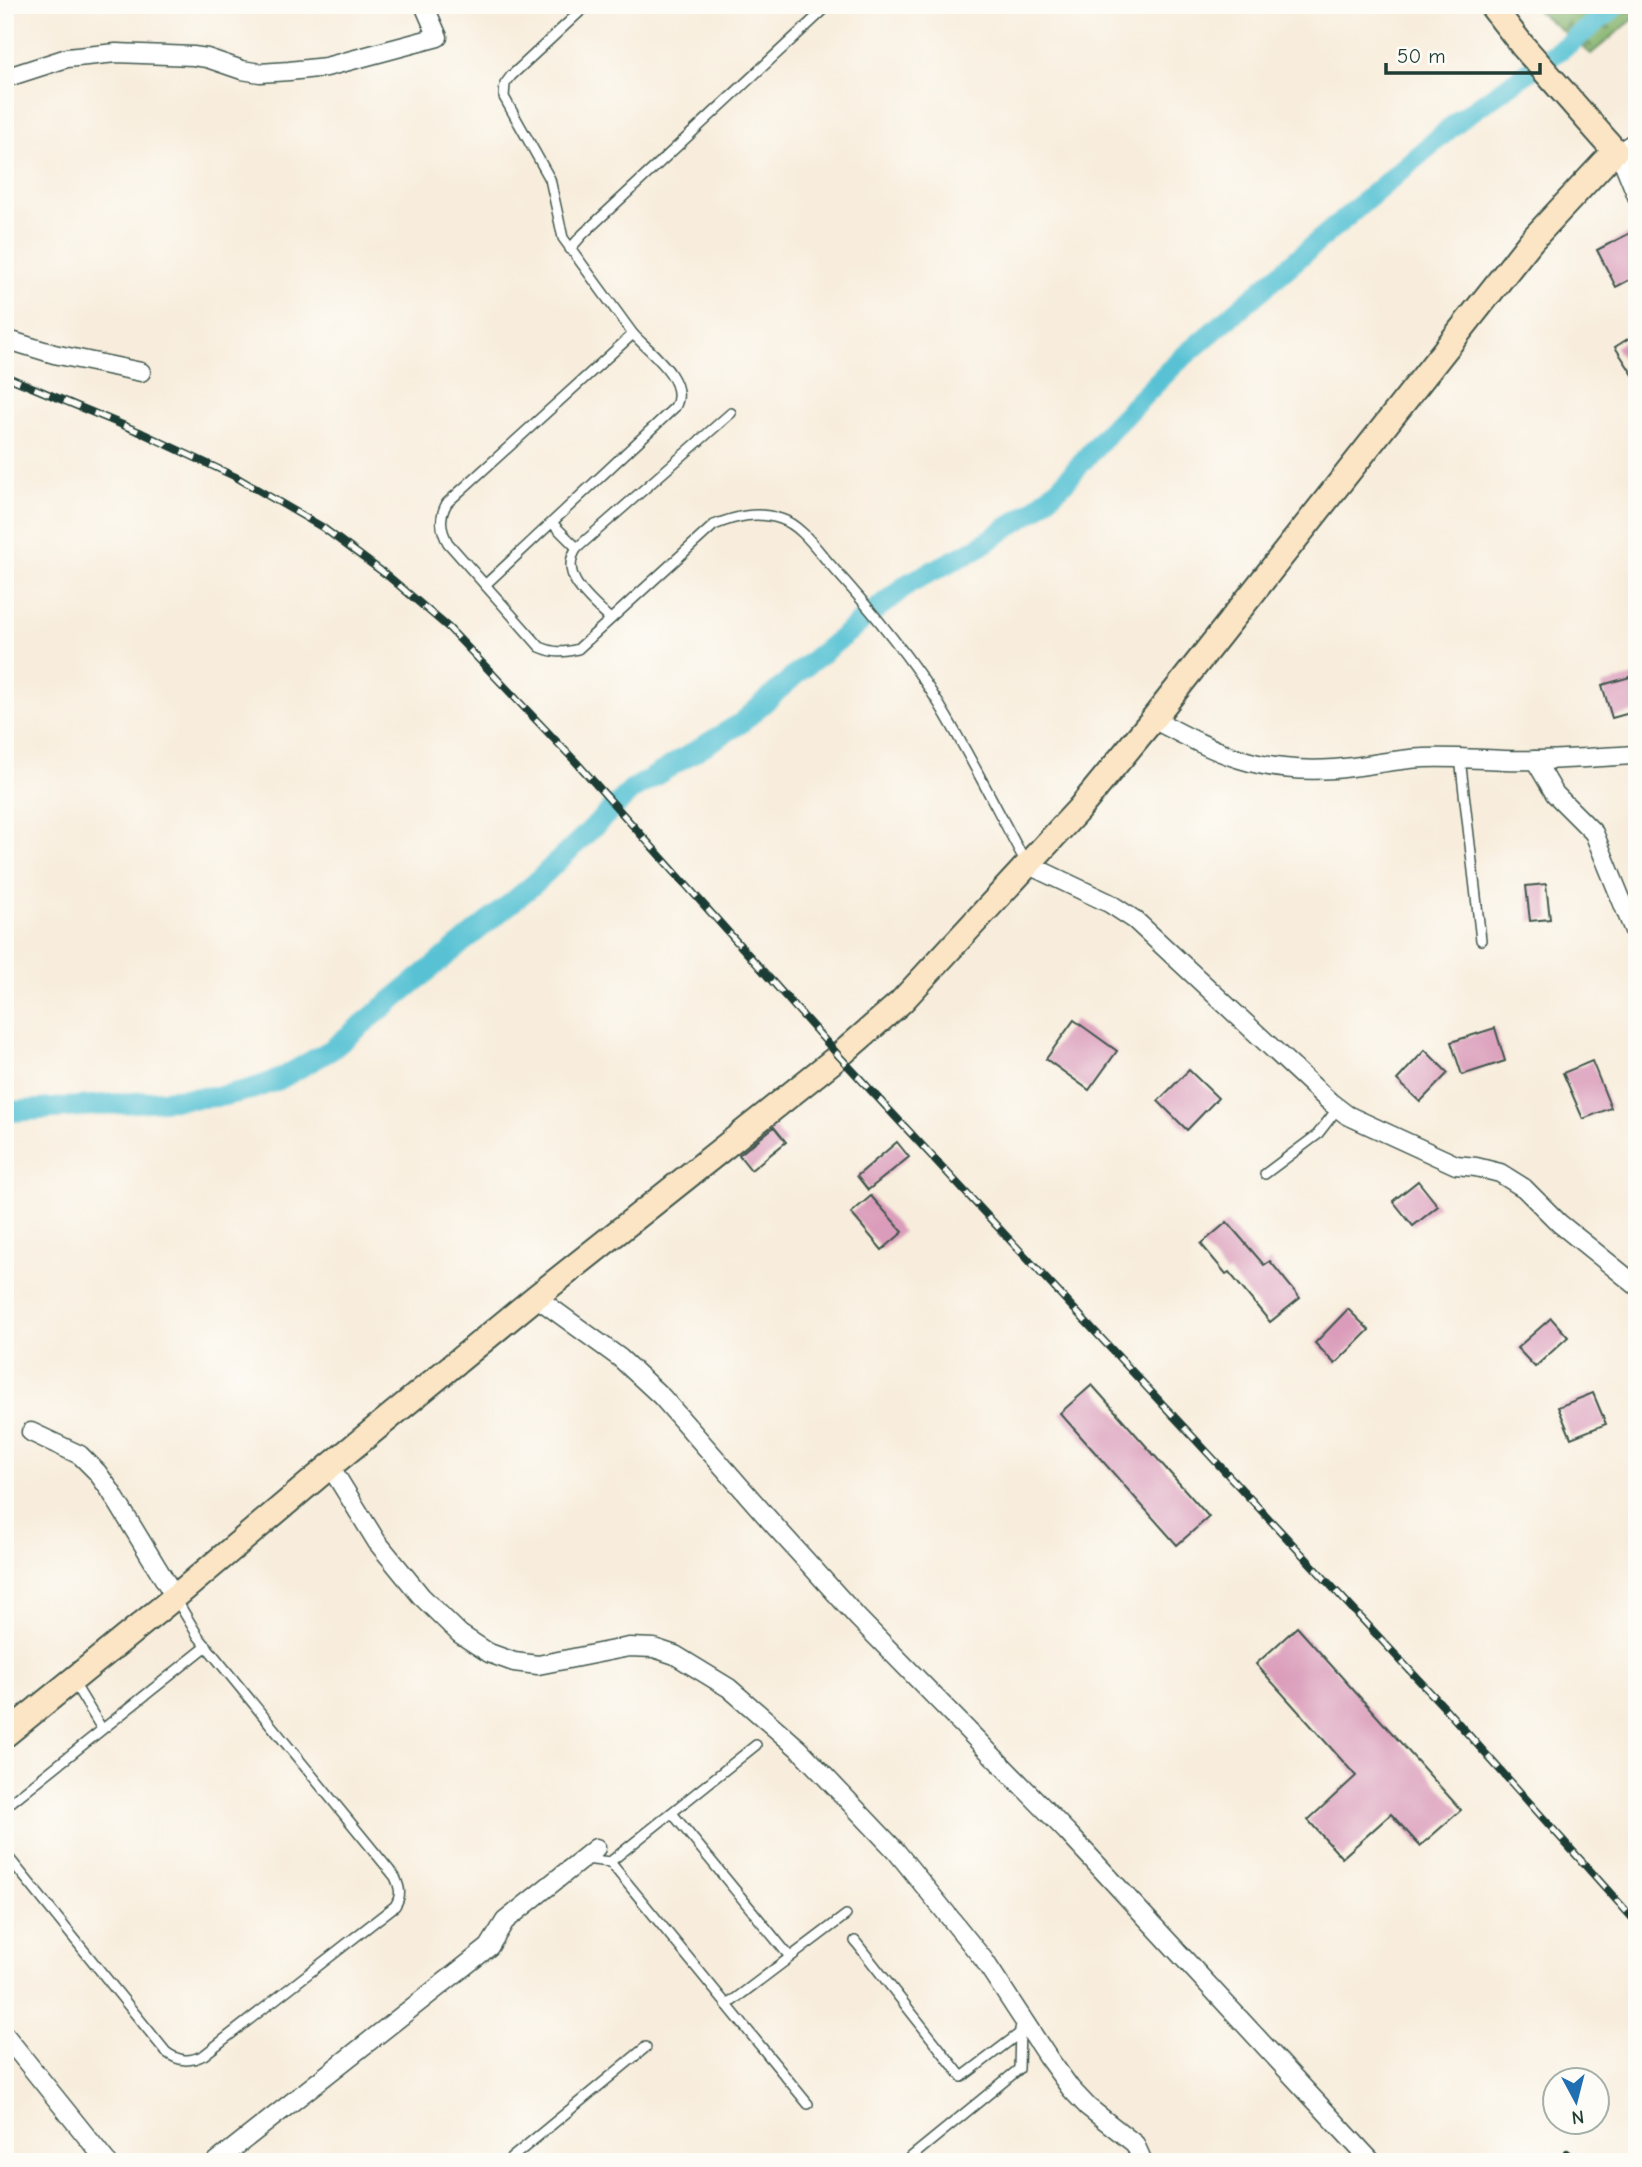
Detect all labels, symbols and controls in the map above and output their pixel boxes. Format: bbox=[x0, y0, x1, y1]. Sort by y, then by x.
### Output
scale bar bbox=[1386, 32, 1540, 76]
text: 50 m bbox=[1397, 44, 1446, 68]
north arrow bbox=[1540, 2066, 1610, 2136]
text: N bbox=[1570, 2105, 1585, 2129]

